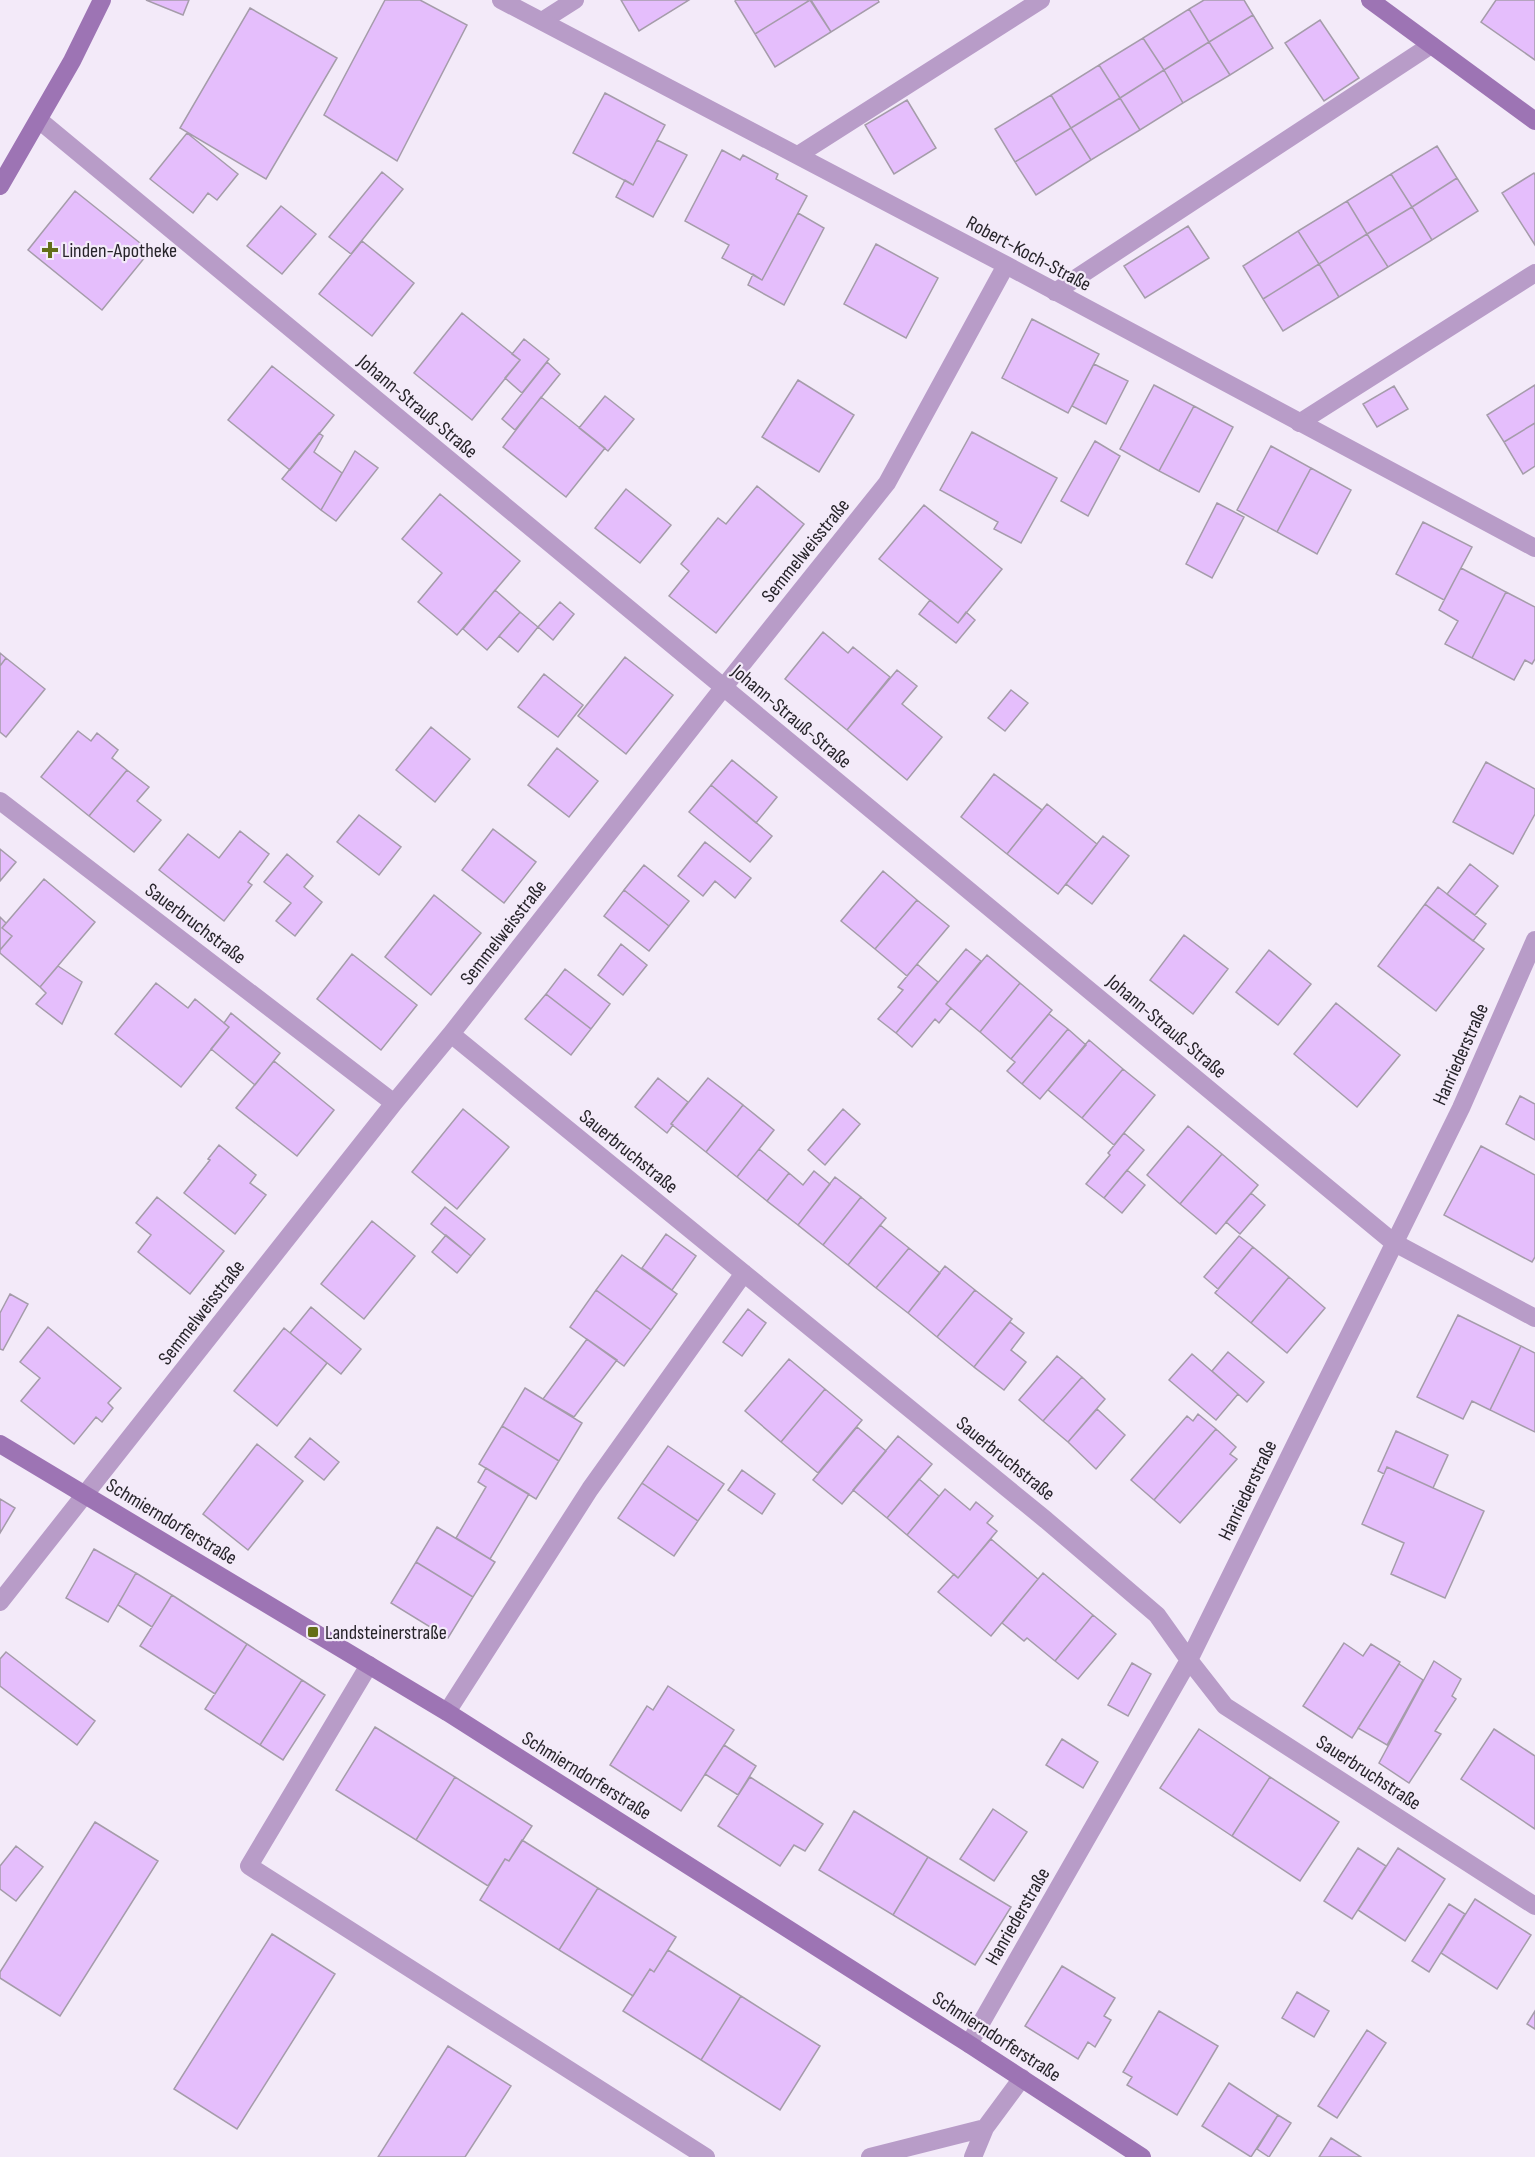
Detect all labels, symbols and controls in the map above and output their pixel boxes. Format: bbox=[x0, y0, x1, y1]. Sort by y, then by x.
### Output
street label: Robert-Koch-Straße bbox=[962, 211, 1095, 297]
place label: Linden-Apotheke bbox=[62, 239, 177, 263]
marker: Linden-Apotheke bbox=[43, 243, 57, 257]
street label: Johann-Strauß-Straße bbox=[352, 349, 482, 464]
street label: Semmelweisstraße bbox=[757, 494, 855, 607]
street label: Johann-Strauß-Straße bbox=[726, 659, 856, 774]
street label: Semmelweisstraße bbox=[455, 875, 552, 990]
street label: Sauerbruchstraße bbox=[140, 878, 251, 970]
street label: Johann-Strauß-Straße bbox=[1101, 969, 1231, 1084]
street label: Hanriederstraße bbox=[1428, 1000, 1494, 1109]
street label: Sauerbruchstraße bbox=[574, 1105, 683, 1199]
street label: Semmelweisstraße bbox=[153, 1255, 250, 1370]
street label: Sauerbruchstraße bbox=[951, 1412, 1060, 1506]
street label: Hanriederstraße bbox=[1213, 1436, 1282, 1545]
street label: Schmierndorferstraße bbox=[102, 1473, 241, 1570]
place label: Landsteinerstraße bbox=[325, 1621, 447, 1645]
marker: Landsteinerstraße bbox=[306, 1625, 320, 1639]
street label: Schmierndorferstraße bbox=[517, 1726, 656, 1825]
street label: Sauerbruchstraße bbox=[1312, 1730, 1425, 1816]
street label: Hanriederstraße bbox=[980, 1863, 1055, 1970]
street label: Schmierndorferstraße bbox=[928, 1986, 1065, 2087]

